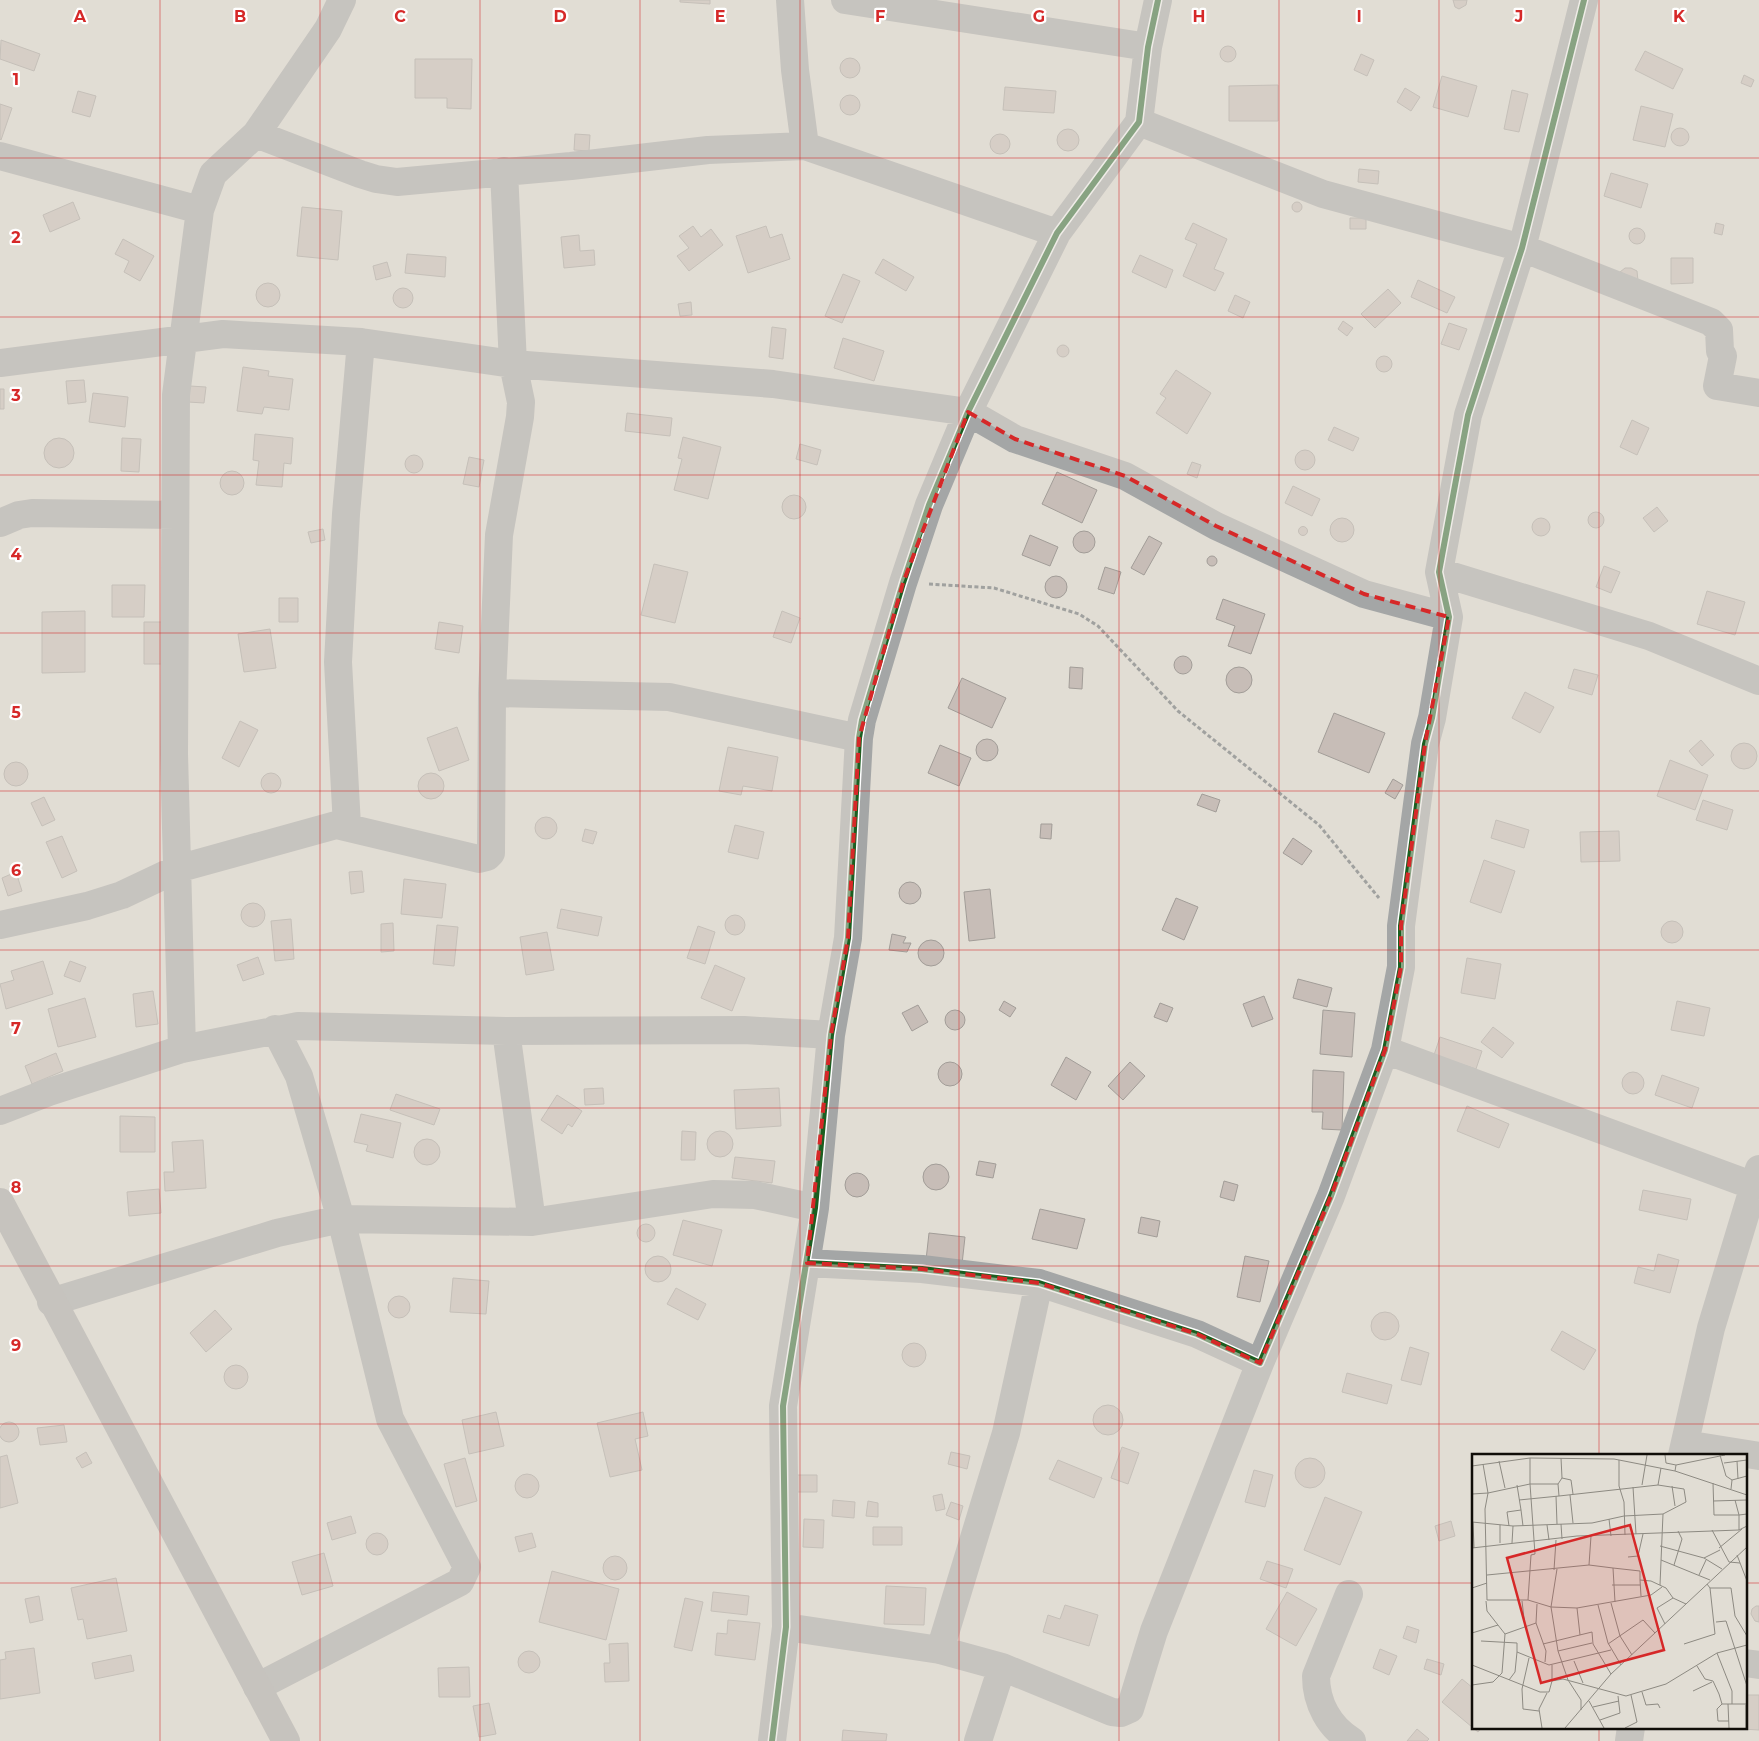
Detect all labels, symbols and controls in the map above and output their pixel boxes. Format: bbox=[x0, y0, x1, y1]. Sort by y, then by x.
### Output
text: A bbox=[73, 7, 87, 26]
text: B bbox=[234, 7, 246, 26]
text: C bbox=[394, 7, 406, 26]
text: D bbox=[553, 7, 567, 26]
text: E bbox=[715, 7, 725, 26]
text: F bbox=[875, 7, 885, 26]
text: G bbox=[1033, 7, 1045, 26]
text: H bbox=[1193, 7, 1205, 26]
text: I bbox=[1356, 7, 1362, 26]
text: J bbox=[1514, 7, 1523, 26]
text: K bbox=[1673, 7, 1686, 26]
text: 1 bbox=[13, 70, 19, 89]
text: 2 bbox=[11, 228, 21, 247]
text: 3 bbox=[10, 386, 21, 405]
text: 4 bbox=[10, 545, 22, 564]
text: 5 bbox=[11, 703, 21, 722]
text: 6 bbox=[11, 861, 21, 880]
text: 7 bbox=[11, 1019, 21, 1038]
text: 8 bbox=[11, 1178, 21, 1197]
text: 9 bbox=[11, 1336, 21, 1355]
inset map bbox=[1472, 1454, 1746, 1728]

